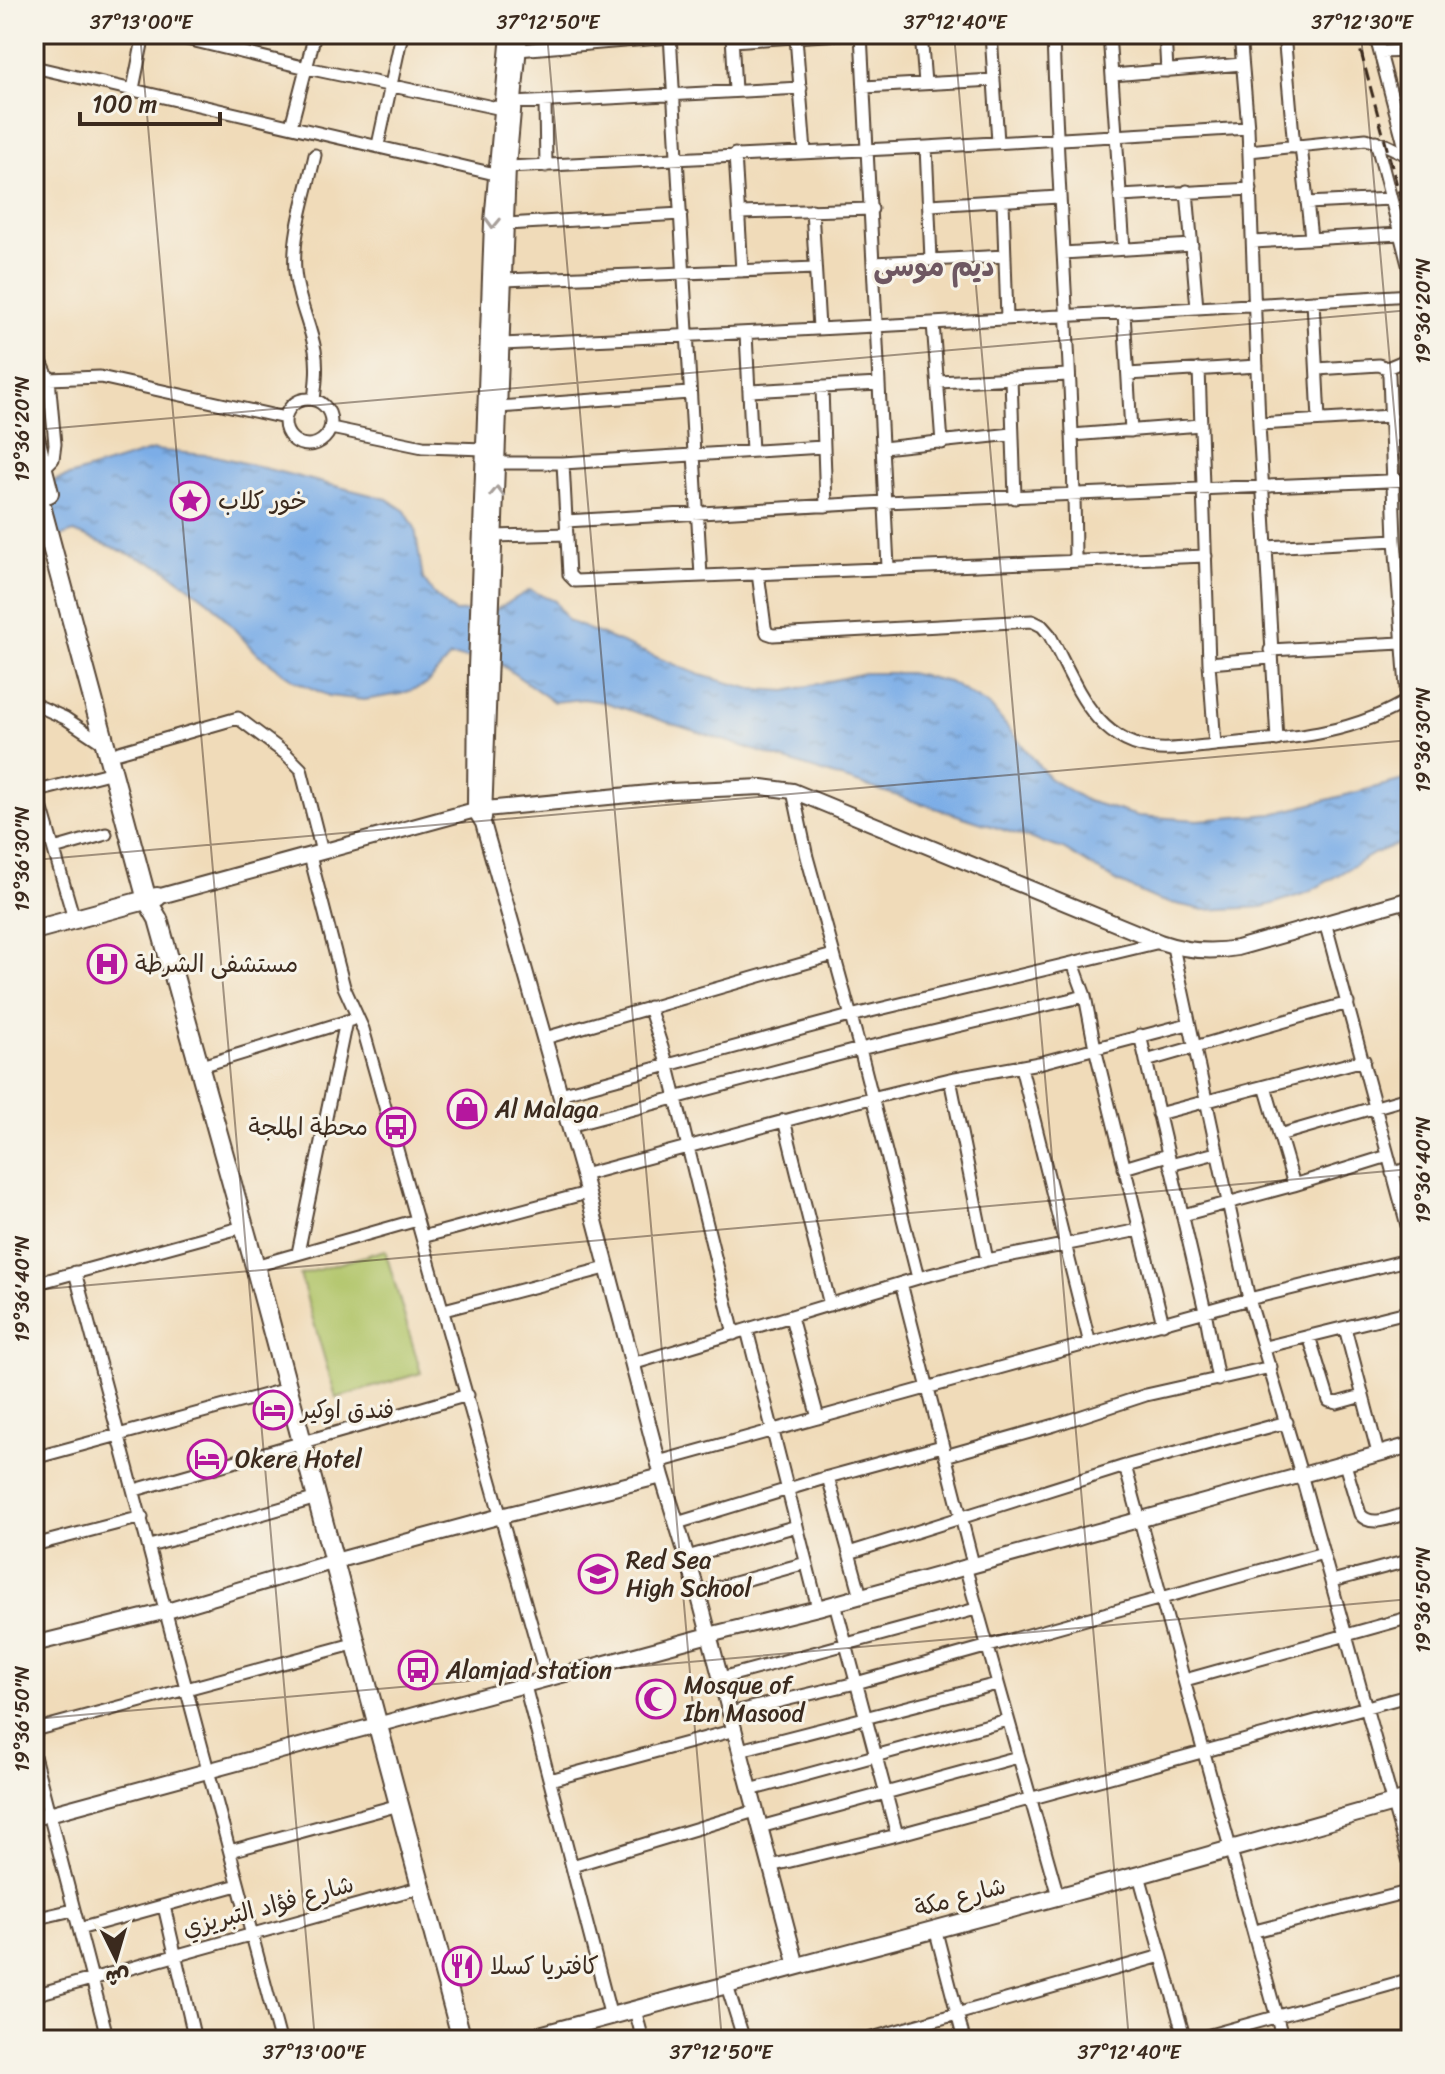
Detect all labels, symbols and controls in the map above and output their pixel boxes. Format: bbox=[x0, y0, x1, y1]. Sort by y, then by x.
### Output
text: 37°13'00"E bbox=[90, 5, 194, 40]
text: 37°12'50"E bbox=[497, 5, 601, 40]
text: 37°12'40"E bbox=[903, 5, 1008, 40]
text: 37°12'30"E bbox=[1311, 5, 1415, 40]
scale bar bbox=[80, 76, 220, 126]
text: 100 m bbox=[92, 83, 157, 125]
one-way arrow bbox=[484, 217, 501, 230]
district label: ديم موسى bbox=[874, 242, 994, 291]
text: 19°36'20"N bbox=[1406, 258, 1441, 364]
text: 19°36'20"N bbox=[5, 376, 40, 482]
place icon: خور كلاب bbox=[169, 480, 211, 522]
place label: خور كلاب bbox=[218, 480, 307, 522]
one-way arrow bbox=[488, 485, 505, 498]
text: 19°36'30"N bbox=[1406, 687, 1441, 792]
text: 19°36'30"N bbox=[5, 806, 40, 911]
hospital icon: مستشفى الشرطة bbox=[86, 943, 128, 985]
place label: مستشفى الشرطة bbox=[135, 943, 298, 985]
shop icon: Al Malaga bbox=[446, 1088, 488, 1130]
place label: Al Malaga bbox=[494, 1088, 599, 1130]
place label: محطة الملجة bbox=[248, 1106, 368, 1148]
bus stop icon: محطة الملجة bbox=[375, 1106, 417, 1148]
text: 19°36'40"N bbox=[1406, 1117, 1441, 1223]
text: 19°36'40"N bbox=[5, 1236, 40, 1342]
hotel icon: فندق اوكير bbox=[252, 1389, 294, 1431]
place label: فندق اوكير bbox=[299, 1389, 394, 1431]
hotel icon: Okere Hotel bbox=[186, 1438, 228, 1480]
place label: Okere Hotel bbox=[235, 1438, 363, 1480]
place label: Red Sea High School bbox=[626, 1539, 753, 1609]
text: 19°36'50"N bbox=[1406, 1547, 1441, 1653]
school or university icon: Red Sea High School bbox=[577, 1553, 619, 1595]
bus stop icon: Alamjad station bbox=[397, 1649, 439, 1691]
place label: Alamjad station bbox=[445, 1649, 612, 1691]
place label: Mosque of Ibn Masood bbox=[683, 1664, 806, 1734]
text: 19°36'50"N bbox=[5, 1666, 40, 1772]
mosque icon: Mosque of Ibn Masood bbox=[635, 1678, 677, 1720]
street label: شارع فؤاد التبريزي bbox=[178, 1863, 358, 1949]
street label: شارع مكة bbox=[909, 1865, 1011, 1929]
north arrow bbox=[76, 1918, 156, 1998]
restaurant icon: كافتريا كسلا bbox=[441, 1945, 483, 1987]
place label: كافتريا كسلا bbox=[490, 1945, 599, 1987]
text: ش bbox=[104, 1957, 131, 1998]
text: 37°13'00"E bbox=[263, 2035, 367, 2070]
text: 37°12'50"E bbox=[670, 2035, 774, 2070]
text: 37°12'40"E bbox=[1077, 2035, 1182, 2070]

